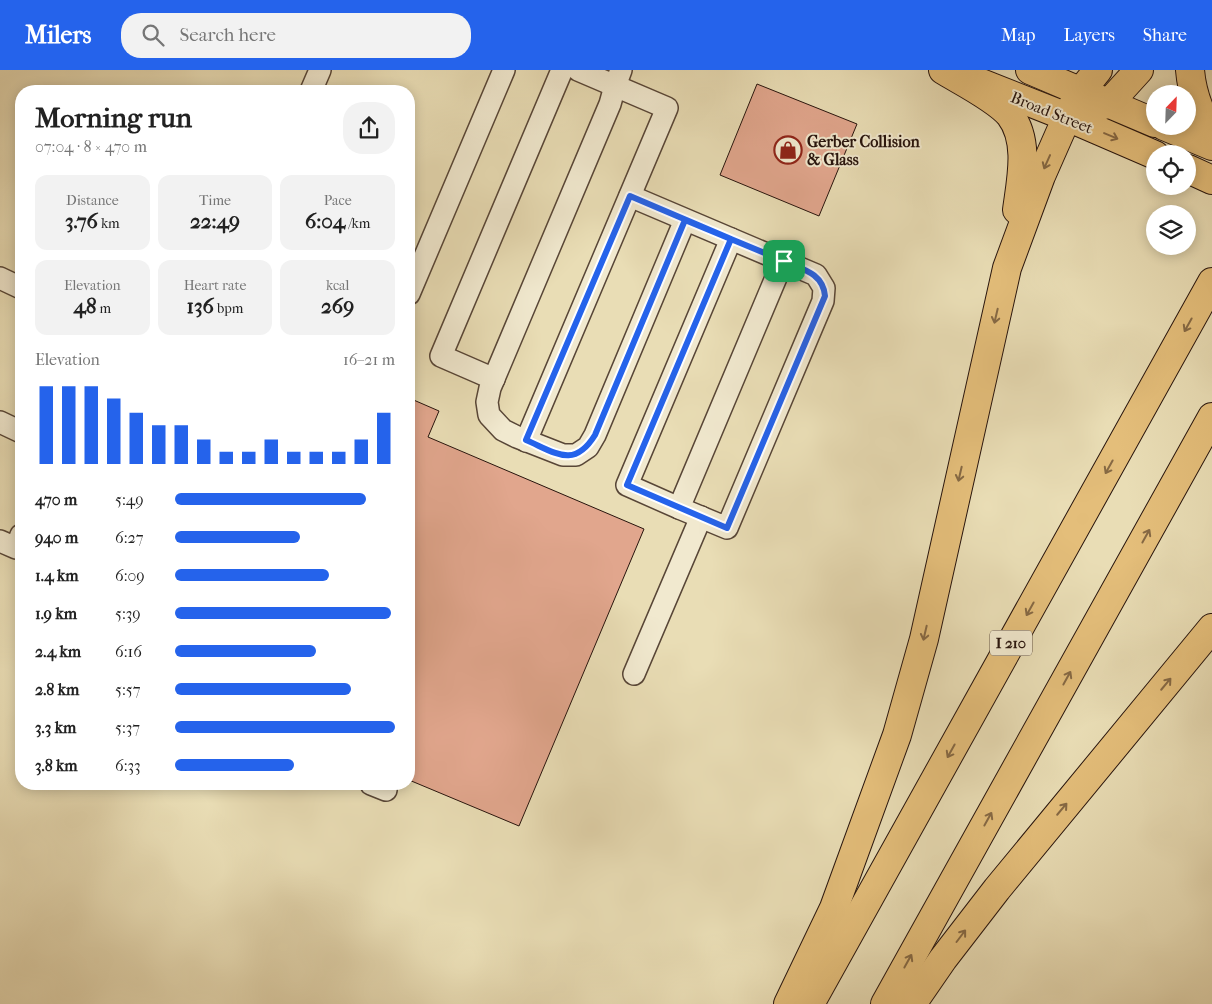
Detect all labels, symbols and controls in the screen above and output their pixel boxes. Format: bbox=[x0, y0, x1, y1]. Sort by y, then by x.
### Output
search box bbox=[121, 13, 471, 58]
text: Milers bbox=[25, 21, 91, 49]
icon: search bbox=[139, 21, 167, 49]
text: Search here bbox=[179, 24, 276, 46]
text: Map bbox=[1001, 25, 1035, 46]
text: Layers bbox=[1063, 25, 1115, 46]
text: Share bbox=[1143, 25, 1187, 46]
north arrow bbox=[1146, 85, 1196, 135]
map controls bbox=[1146, 85, 1196, 255]
street label: Broad Street bbox=[1008, 87, 1096, 138]
text: Morning run bbox=[35, 101, 192, 134]
button: share bbox=[343, 102, 395, 154]
place label: Gerber Collision & Glass bbox=[807, 132, 920, 169]
one-way arrow bbox=[1103, 132, 1118, 141]
shop icon: Gerber Collision & Glass bbox=[773, 135, 803, 165]
text: 07:04 · 8 × 470 m bbox=[35, 137, 147, 156]
button: locate bbox=[1146, 145, 1196, 195]
one-way arrow bbox=[1042, 154, 1052, 169]
text: Distance bbox=[66, 192, 119, 209]
text: Time bbox=[199, 192, 231, 209]
text: Pace bbox=[324, 192, 352, 209]
button: layers bbox=[1146, 205, 1196, 255]
text: 3.76 bbox=[65, 209, 98, 233]
text: 22:49 bbox=[190, 209, 240, 233]
text: 6:04 bbox=[305, 209, 345, 233]
text: km bbox=[98, 215, 120, 232]
text: /km bbox=[345, 215, 370, 232]
pin bbox=[763, 240, 805, 282]
icon: arrive bbox=[770, 247, 798, 275]
text: Elevation bbox=[64, 277, 121, 294]
text: Heart rate bbox=[184, 277, 246, 294]
text: kcal bbox=[326, 277, 349, 294]
text: 48 bbox=[74, 294, 96, 318]
text: 136 bbox=[186, 294, 214, 318]
text: 269 bbox=[321, 294, 354, 318]
text: m bbox=[96, 300, 111, 317]
text: bpm bbox=[214, 300, 243, 317]
one-way arrow bbox=[991, 307, 1000, 323]
one-way arrow bbox=[1183, 317, 1193, 331]
text: Elevation bbox=[35, 350, 100, 369]
text: 16–21 m bbox=[343, 350, 395, 369]
one-way arrow bbox=[1104, 459, 1114, 474]
one-way arrow bbox=[955, 466, 965, 482]
text: 470 m bbox=[35, 490, 77, 509]
text: 5:49 bbox=[115, 490, 144, 509]
text: 940 m bbox=[35, 528, 78, 547]
text: 6:27 bbox=[115, 528, 143, 547]
one-way arrow bbox=[1141, 528, 1151, 543]
text: 1.4 km bbox=[35, 566, 79, 585]
text: 6:09 bbox=[115, 566, 145, 585]
one-way arrow bbox=[1025, 601, 1035, 616]
text: 1.9 km bbox=[35, 604, 77, 623]
text: 5:39 bbox=[115, 604, 141, 623]
one-way arrow bbox=[920, 624, 929, 640]
road number: I 210 bbox=[990, 630, 1032, 656]
text: 2.4 km bbox=[35, 642, 81, 661]
text: 6:16 bbox=[115, 642, 142, 661]
one-way arrow bbox=[1062, 671, 1072, 685]
one-way arrow bbox=[1160, 678, 1171, 691]
text: 2.8 km bbox=[35, 680, 79, 699]
text: 5:57 bbox=[115, 680, 140, 699]
text: 3.3 km bbox=[35, 718, 76, 737]
text: 5:37 bbox=[115, 718, 140, 737]
one-way arrow bbox=[946, 743, 956, 758]
text: 3.8 km bbox=[35, 756, 78, 775]
text: 6:33 bbox=[115, 756, 141, 775]
one-way arrow bbox=[1057, 803, 1068, 816]
one-way arrow bbox=[983, 813, 993, 827]
one-way arrow bbox=[955, 930, 966, 943]
one-way arrow bbox=[904, 955, 914, 969]

